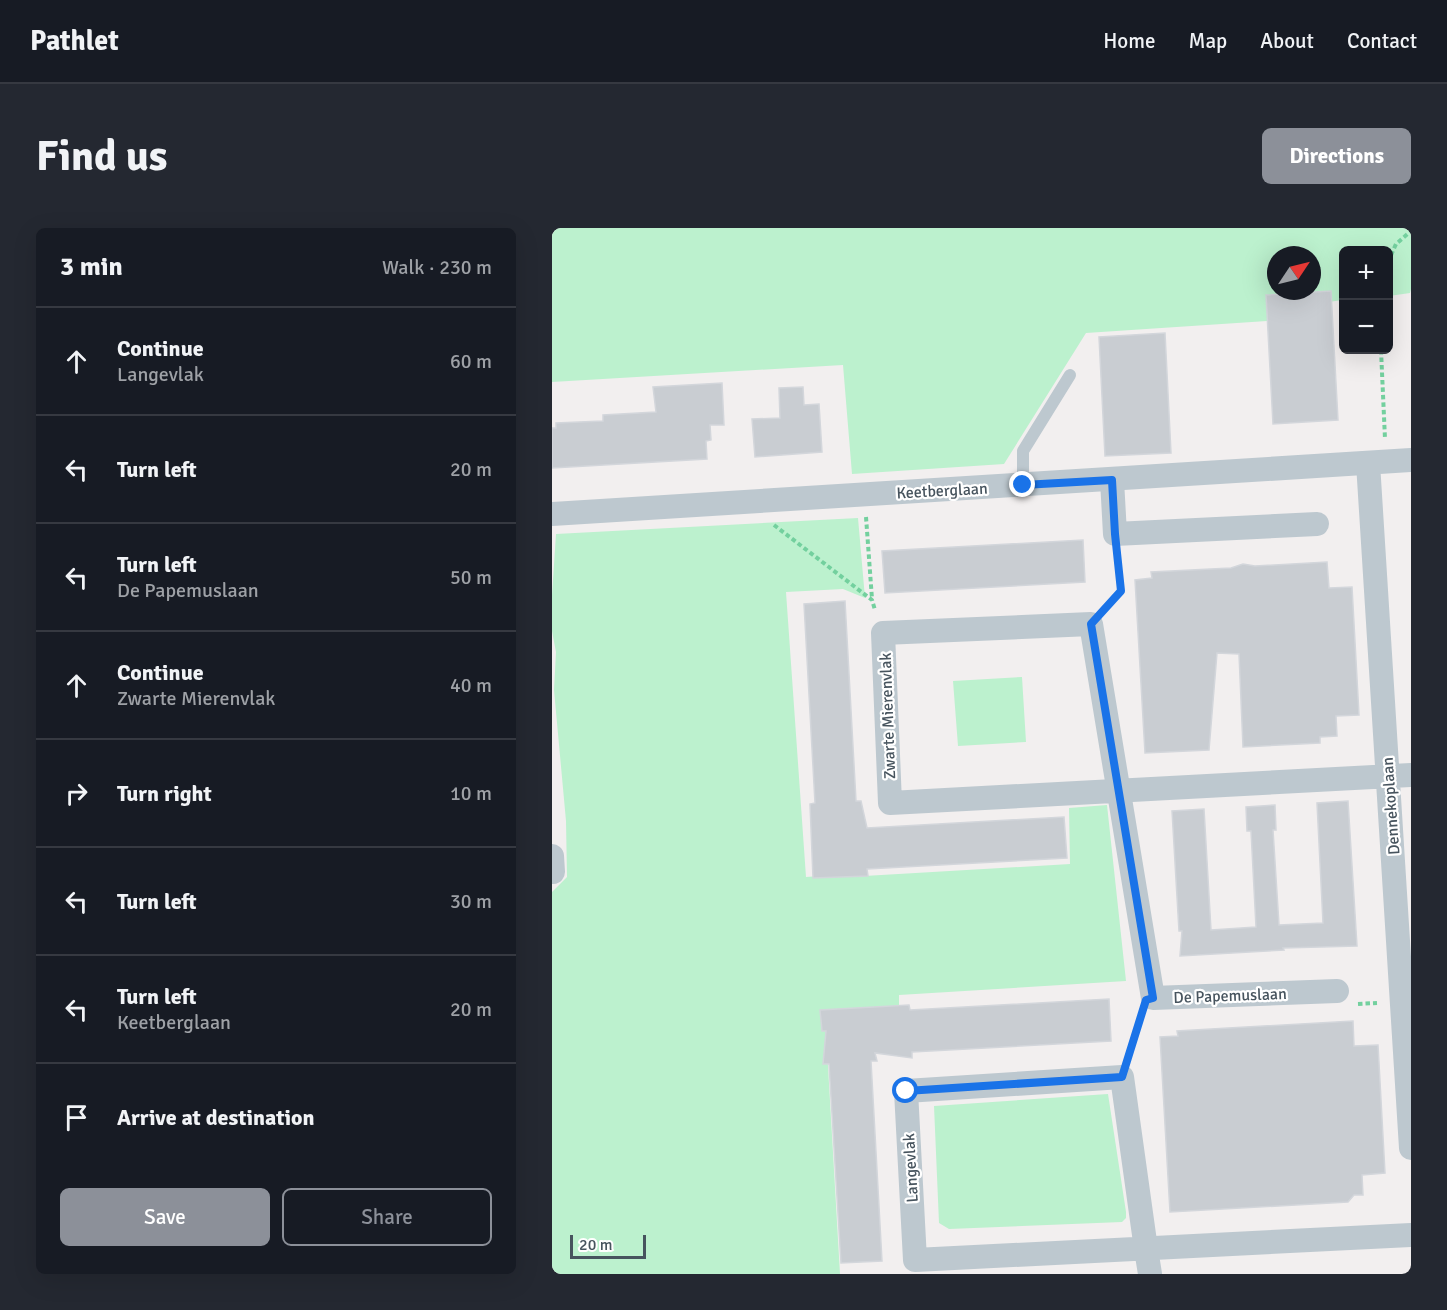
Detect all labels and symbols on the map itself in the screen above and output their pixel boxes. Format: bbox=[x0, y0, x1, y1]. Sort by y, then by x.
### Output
north arrow bbox=[1267, 246, 1321, 300]
route end bbox=[1009, 471, 1035, 497]
street label: Keetberglaan bbox=[896, 479, 988, 503]
street label: Zwarte Mierenvlak bbox=[876, 652, 900, 780]
street label: Dennekoplaan bbox=[1378, 756, 1404, 856]
street label: De Papemuslaan bbox=[1173, 984, 1287, 1008]
route start bbox=[892, 1077, 918, 1103]
street label: Langevlak bbox=[899, 1133, 923, 1203]
scale bar bbox=[570, 1232, 646, 1260]

